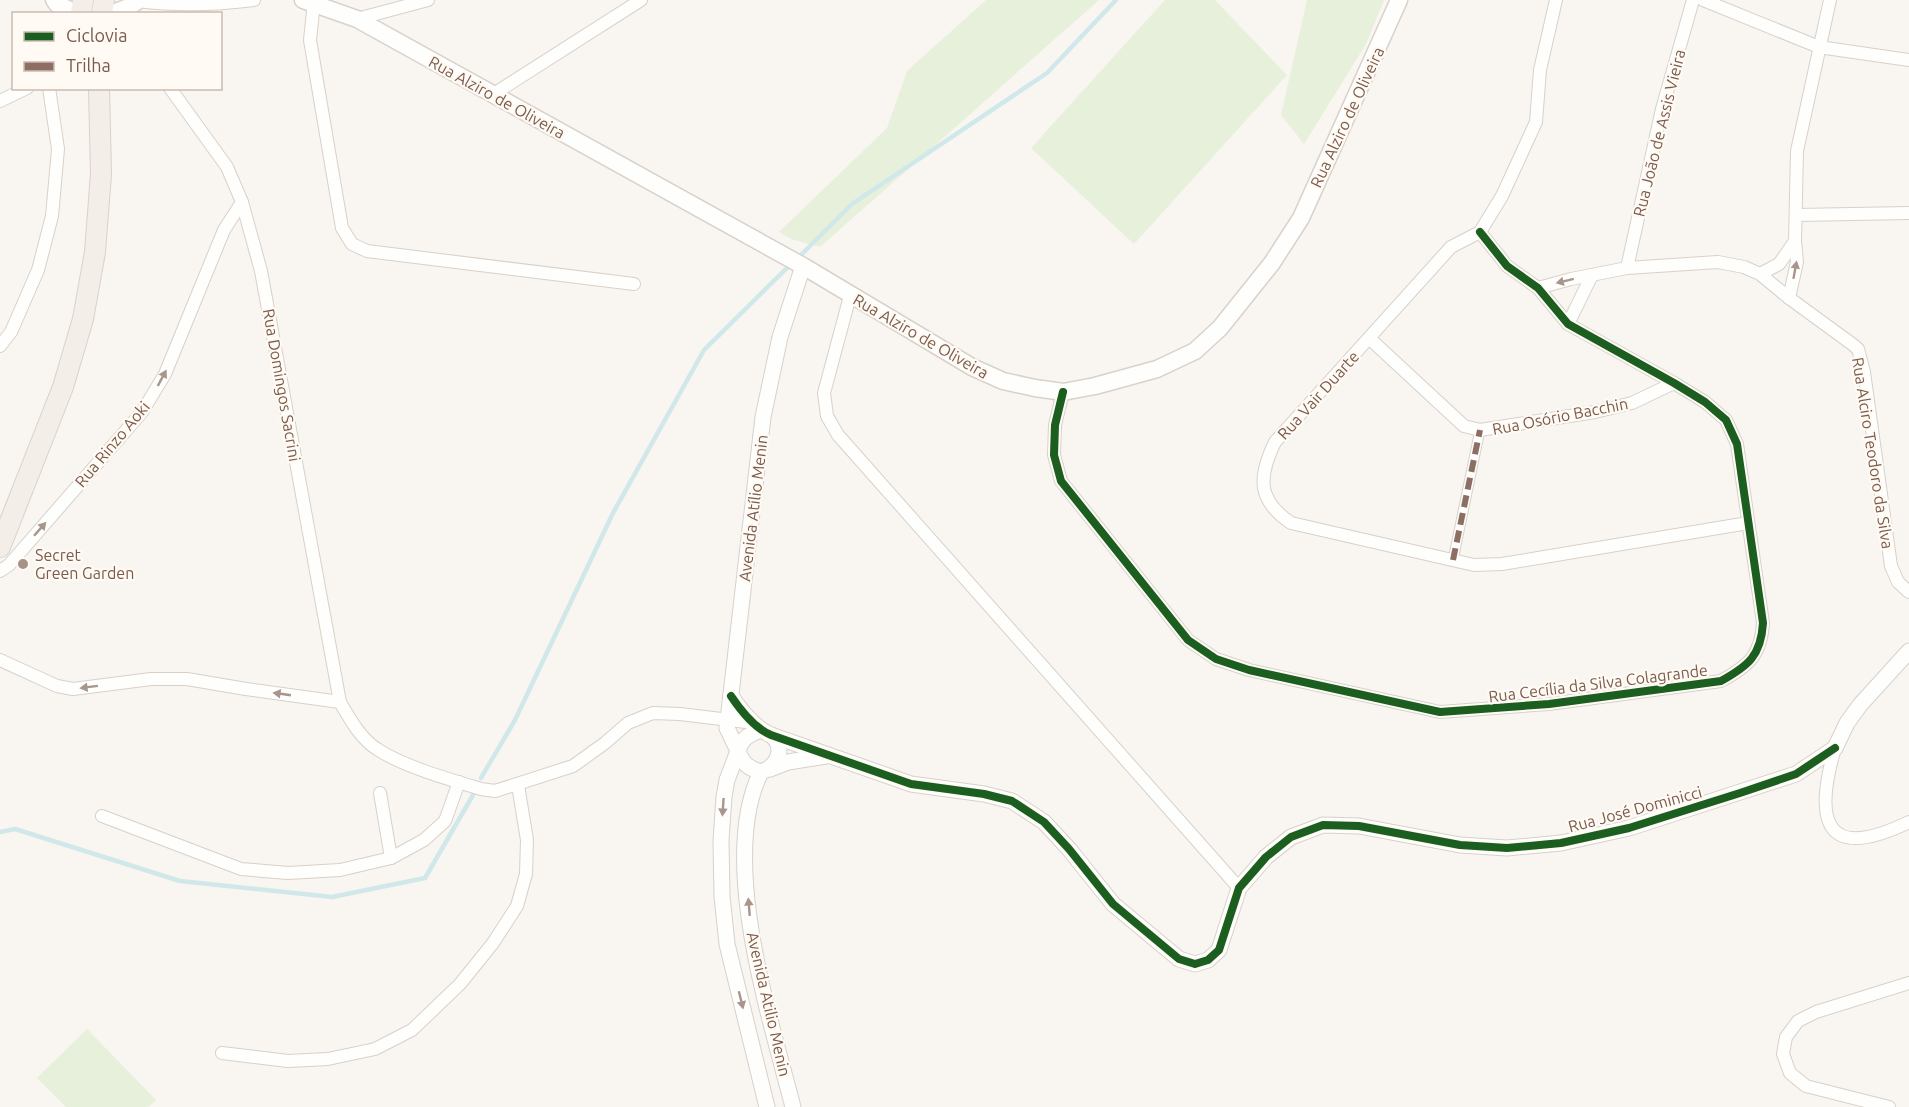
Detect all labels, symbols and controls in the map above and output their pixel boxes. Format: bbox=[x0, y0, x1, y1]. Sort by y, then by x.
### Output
legend bbox=[12, 12, 222, 90]
text: Ciclovia bbox=[66, 25, 127, 45]
street label: Rua Alziro de Oliveira bbox=[1307, 44, 1387, 190]
street label: Rua João de Assis Vieira bbox=[1629, 47, 1689, 219]
street label: Rua Alziro de Oliveira bbox=[426, 52, 568, 142]
text: Trilha bbox=[66, 55, 111, 75]
one-way arrow bbox=[1791, 260, 1800, 279]
one-way arrow bbox=[1556, 276, 1574, 286]
street label: Rua Alziro de Oliveira bbox=[850, 290, 992, 382]
street label: Rua Domingos Sacrini bbox=[260, 307, 304, 463]
street label: Rua Vair Duarte bbox=[1274, 347, 1362, 443]
street label: Rua Alciro Teodoro da Silva bbox=[1849, 356, 1897, 550]
one-way arrow bbox=[157, 369, 167, 386]
street label: Rua Osório Bacchin bbox=[1491, 394, 1629, 438]
street label: Rua Rinzo Aoki bbox=[71, 398, 153, 490]
street label: Avenida Atílio Menin bbox=[735, 434, 771, 582]
one-way arrow bbox=[33, 522, 46, 537]
place label: Secret Green Garden bbox=[35, 546, 134, 582]
marker: Secret Green Garden bbox=[16, 557, 30, 571]
street label: Rua Cecília da Silva Colagrande bbox=[1487, 661, 1709, 705]
one-way arrow bbox=[79, 682, 98, 692]
one-way arrow bbox=[273, 689, 292, 699]
street label: Rua José Dominicci bbox=[1566, 782, 1704, 836]
one-way arrow bbox=[718, 798, 728, 817]
one-way arrow bbox=[744, 897, 754, 916]
street label: Avenida Atilio Menin bbox=[744, 930, 794, 1078]
one-way arrow bbox=[736, 991, 746, 1009]

